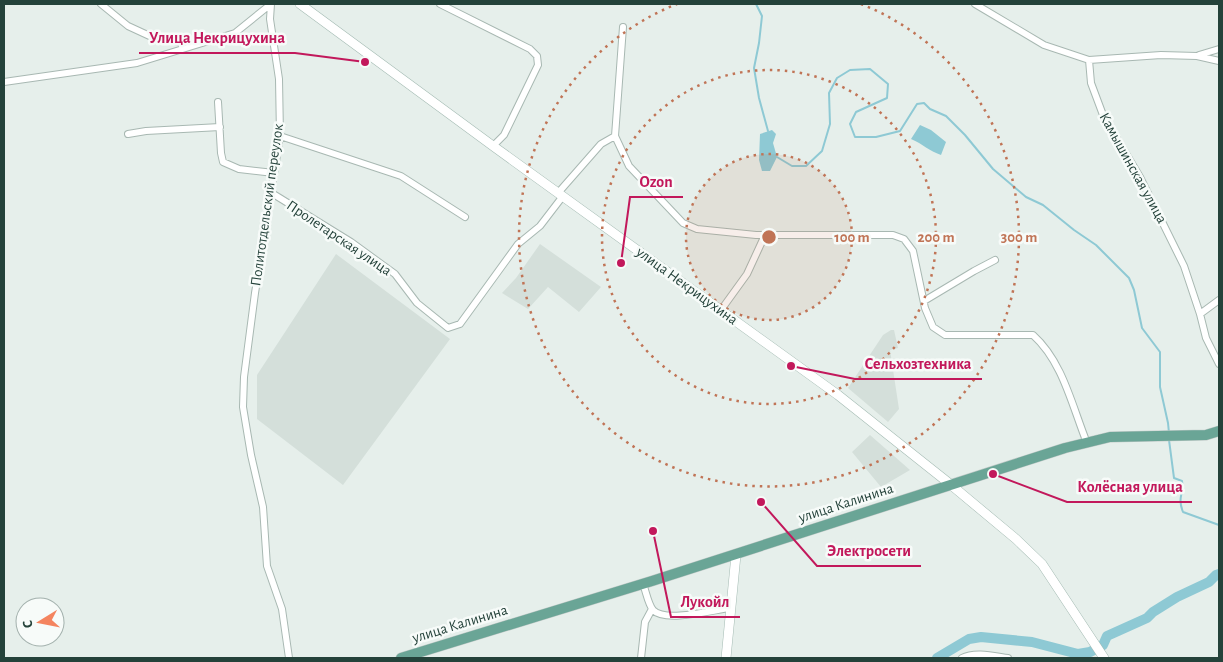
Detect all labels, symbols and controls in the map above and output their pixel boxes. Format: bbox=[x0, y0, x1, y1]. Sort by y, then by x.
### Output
callout: Улица Некрицухина bbox=[139, 22, 295, 53]
text: Улица Некрицухина bbox=[149, 30, 285, 47]
street label: Камышинская улица bbox=[1096, 110, 1170, 226]
street label: Политотдельский переулок bbox=[248, 123, 286, 287]
callout: Ozon bbox=[630, 166, 683, 197]
text: Ozon bbox=[639, 174, 673, 190]
street label: Пролетарская улица bbox=[284, 197, 394, 279]
centre of rings bbox=[760, 228, 778, 246]
text: 100 m bbox=[834, 230, 870, 245]
text: 200 m bbox=[917, 230, 955, 245]
text: 300 m bbox=[1001, 230, 1037, 245]
street label: улица Некрицухина bbox=[633, 244, 741, 328]
callout: Сельхозтехника bbox=[855, 348, 982, 379]
text: Сельхозтехника bbox=[865, 356, 972, 372]
callout: Колёсная улица bbox=[1067, 471, 1192, 502]
text: Колёсная улица bbox=[1077, 479, 1183, 496]
street label: улица Калинина bbox=[796, 481, 895, 526]
callout: Электросети bbox=[817, 535, 921, 566]
text: Электросети bbox=[827, 543, 911, 559]
callout: Лукойл bbox=[671, 586, 740, 617]
text: Лукойл bbox=[680, 594, 730, 611]
north arrow bbox=[15, 597, 65, 647]
street label: улица Калинина bbox=[410, 602, 510, 646]
text: С bbox=[21, 619, 36, 629]

